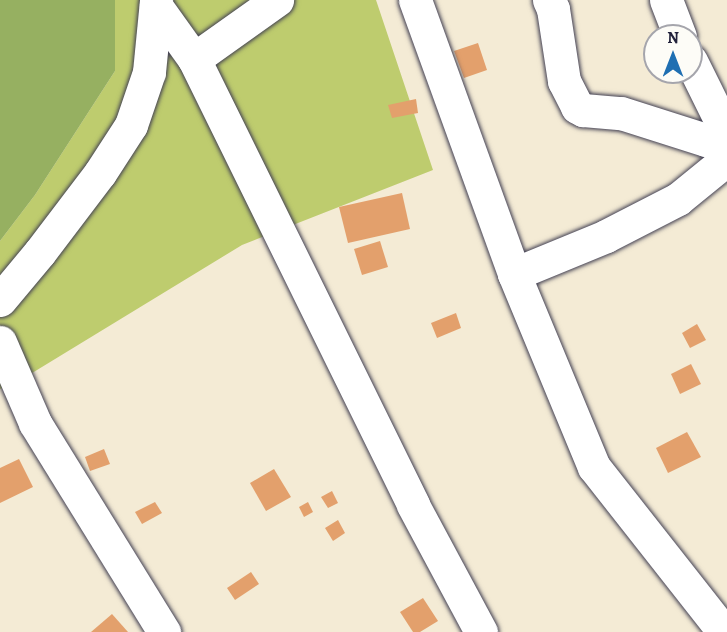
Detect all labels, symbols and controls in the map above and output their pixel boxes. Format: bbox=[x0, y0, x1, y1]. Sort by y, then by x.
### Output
north arrow bbox=[643, 24, 703, 84]
text: N bbox=[667, 27, 679, 49]

